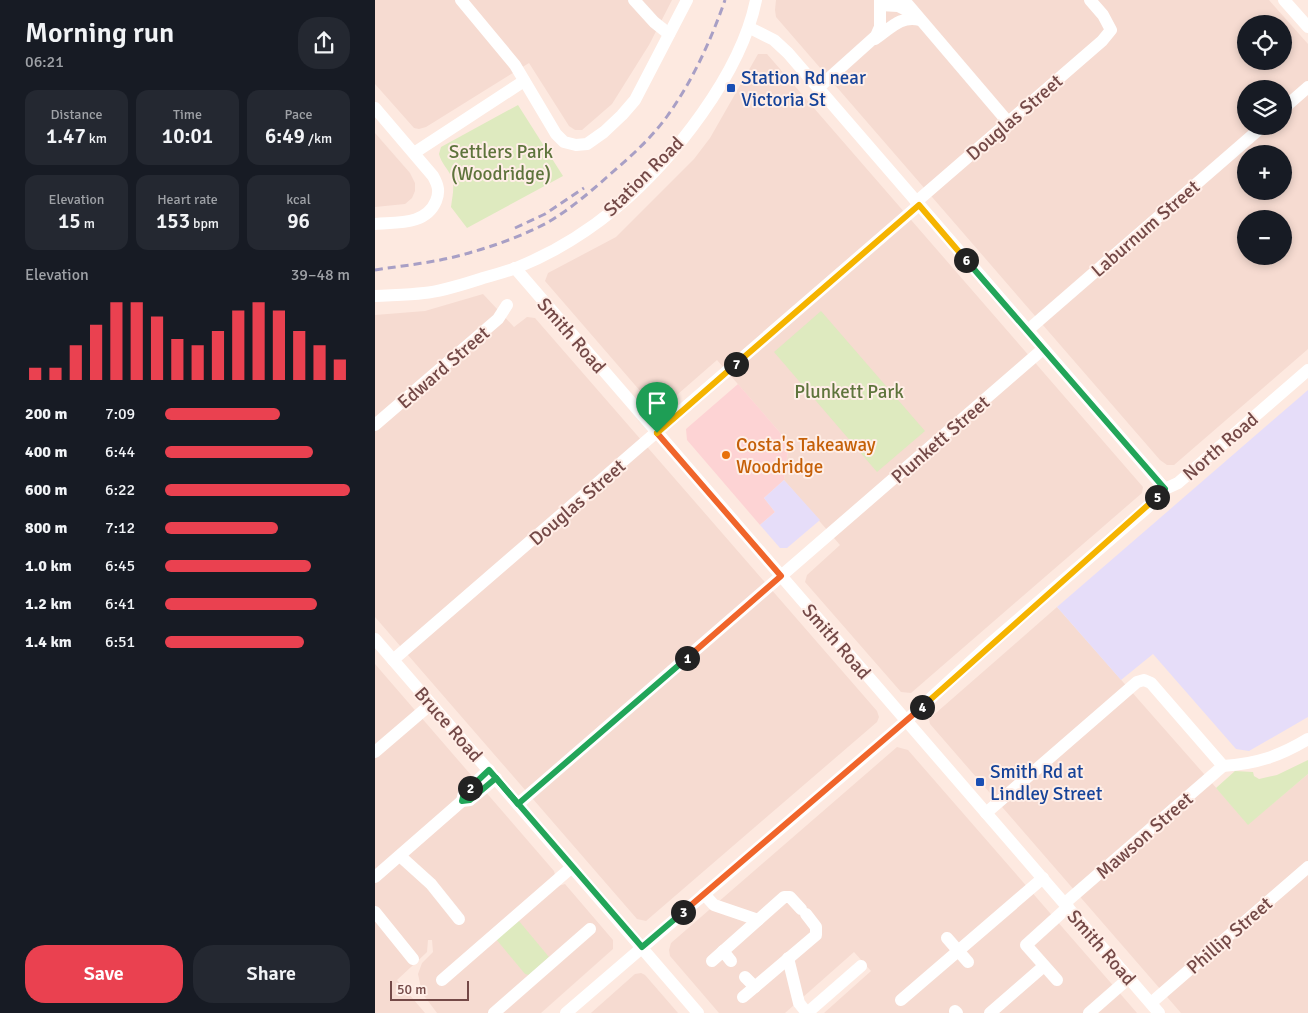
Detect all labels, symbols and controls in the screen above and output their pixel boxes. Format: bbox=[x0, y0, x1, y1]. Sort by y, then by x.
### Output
map controls bbox=[1237, 15, 1292, 265]
button: locate bbox=[1237, 15, 1292, 70]
text: Morning run bbox=[25, 16, 174, 50]
button: share bbox=[298, 17, 350, 69]
text: 06:21 bbox=[25, 52, 64, 72]
place label: Station Rd near Victoria St bbox=[741, 66, 866, 112]
street label: Douglas Street bbox=[962, 69, 1068, 166]
button: layers bbox=[1237, 80, 1292, 135]
marker: Station Rd near Victoria St bbox=[725, 82, 737, 94]
text: Distance bbox=[50, 106, 103, 123]
text: Time bbox=[173, 106, 202, 123]
text: Pace bbox=[284, 106, 313, 123]
text: 1.47 bbox=[46, 123, 86, 149]
text: 10:01 bbox=[162, 123, 213, 149]
text: 6:49 bbox=[265, 123, 305, 149]
text: km bbox=[86, 130, 107, 147]
text: /km bbox=[305, 130, 332, 147]
street label: Station Road bbox=[599, 132, 689, 222]
park label: Settlers Park (Woodridge) bbox=[449, 140, 554, 186]
button: + bbox=[1237, 145, 1292, 200]
street label: Laburnum Street bbox=[1086, 175, 1205, 283]
text: Elevation bbox=[49, 191, 104, 208]
text: Heart rate bbox=[157, 191, 218, 208]
text: kcal bbox=[286, 191, 311, 208]
text: 15 bbox=[58, 208, 81, 234]
text: 153 bbox=[156, 208, 190, 234]
text: 96 bbox=[287, 208, 310, 234]
button: − bbox=[1237, 210, 1292, 265]
text: m bbox=[81, 215, 95, 232]
text: bpm bbox=[190, 215, 219, 232]
pin: 6 bbox=[953, 248, 979, 272]
text: 6 bbox=[963, 252, 970, 269]
text: Elevation bbox=[25, 265, 89, 285]
text: 39–48 m bbox=[291, 265, 350, 285]
street label: Smith Road bbox=[532, 293, 611, 378]
street label: Edward Street bbox=[393, 321, 495, 414]
pin: 7 bbox=[723, 352, 749, 376]
text: 7 bbox=[733, 356, 740, 373]
park label: Plunkett Park bbox=[794, 380, 904, 404]
pin bbox=[636, 382, 678, 433]
icon: arrive bbox=[643, 389, 671, 417]
street label: Plunkett Street bbox=[887, 390, 995, 489]
text: 200 m bbox=[25, 404, 67, 424]
text: 7:09 bbox=[105, 404, 135, 424]
street label: North Road bbox=[1178, 408, 1263, 486]
place label: Costa's Takeaway Woodridge bbox=[736, 433, 876, 479]
text: 400 m bbox=[25, 442, 67, 462]
text: 6:44 bbox=[105, 442, 135, 462]
marker: Costa's Takeaway Woodridge bbox=[720, 449, 732, 461]
street label: Douglas Street bbox=[525, 454, 631, 551]
text: 600 m bbox=[25, 480, 67, 500]
text: 6:22 bbox=[105, 480, 135, 500]
pin: 5 bbox=[1145, 484, 1169, 510]
text: 5 bbox=[1154, 489, 1161, 506]
text: 800 m bbox=[25, 518, 67, 538]
text: 7:12 bbox=[105, 518, 135, 538]
text: 1.0 km bbox=[25, 556, 72, 576]
text: 6:45 bbox=[105, 556, 135, 576]
text: 1.2 km bbox=[25, 594, 72, 614]
text: 6:41 bbox=[105, 594, 135, 614]
street label: Smith Road bbox=[797, 599, 876, 684]
text: 1.4 km bbox=[25, 632, 72, 652]
text: 6:51 bbox=[105, 632, 135, 652]
pin: 1 bbox=[675, 646, 699, 670]
text: 1 bbox=[684, 650, 691, 667]
street label: Bruce Road bbox=[409, 682, 487, 767]
pin: 4 bbox=[909, 694, 935, 720]
text: 4 bbox=[919, 699, 926, 716]
place label: Smith Rd at Lindley Street bbox=[990, 760, 1103, 806]
pin: 2 bbox=[457, 776, 483, 800]
marker: Smith Rd at Lindley Street bbox=[974, 776, 986, 788]
text: 2 bbox=[467, 780, 474, 797]
street label: Mawson Street bbox=[1091, 787, 1198, 884]
street label: Phillip Street bbox=[1182, 892, 1278, 980]
pin: 3 bbox=[671, 900, 695, 924]
text: 3 bbox=[680, 904, 687, 921]
street label: Smith Road bbox=[1062, 905, 1141, 990]
button: Save bbox=[25, 945, 183, 1003]
button: Share bbox=[193, 945, 350, 1003]
scale bar bbox=[390, 978, 469, 1001]
text: 50 m bbox=[397, 981, 426, 998]

